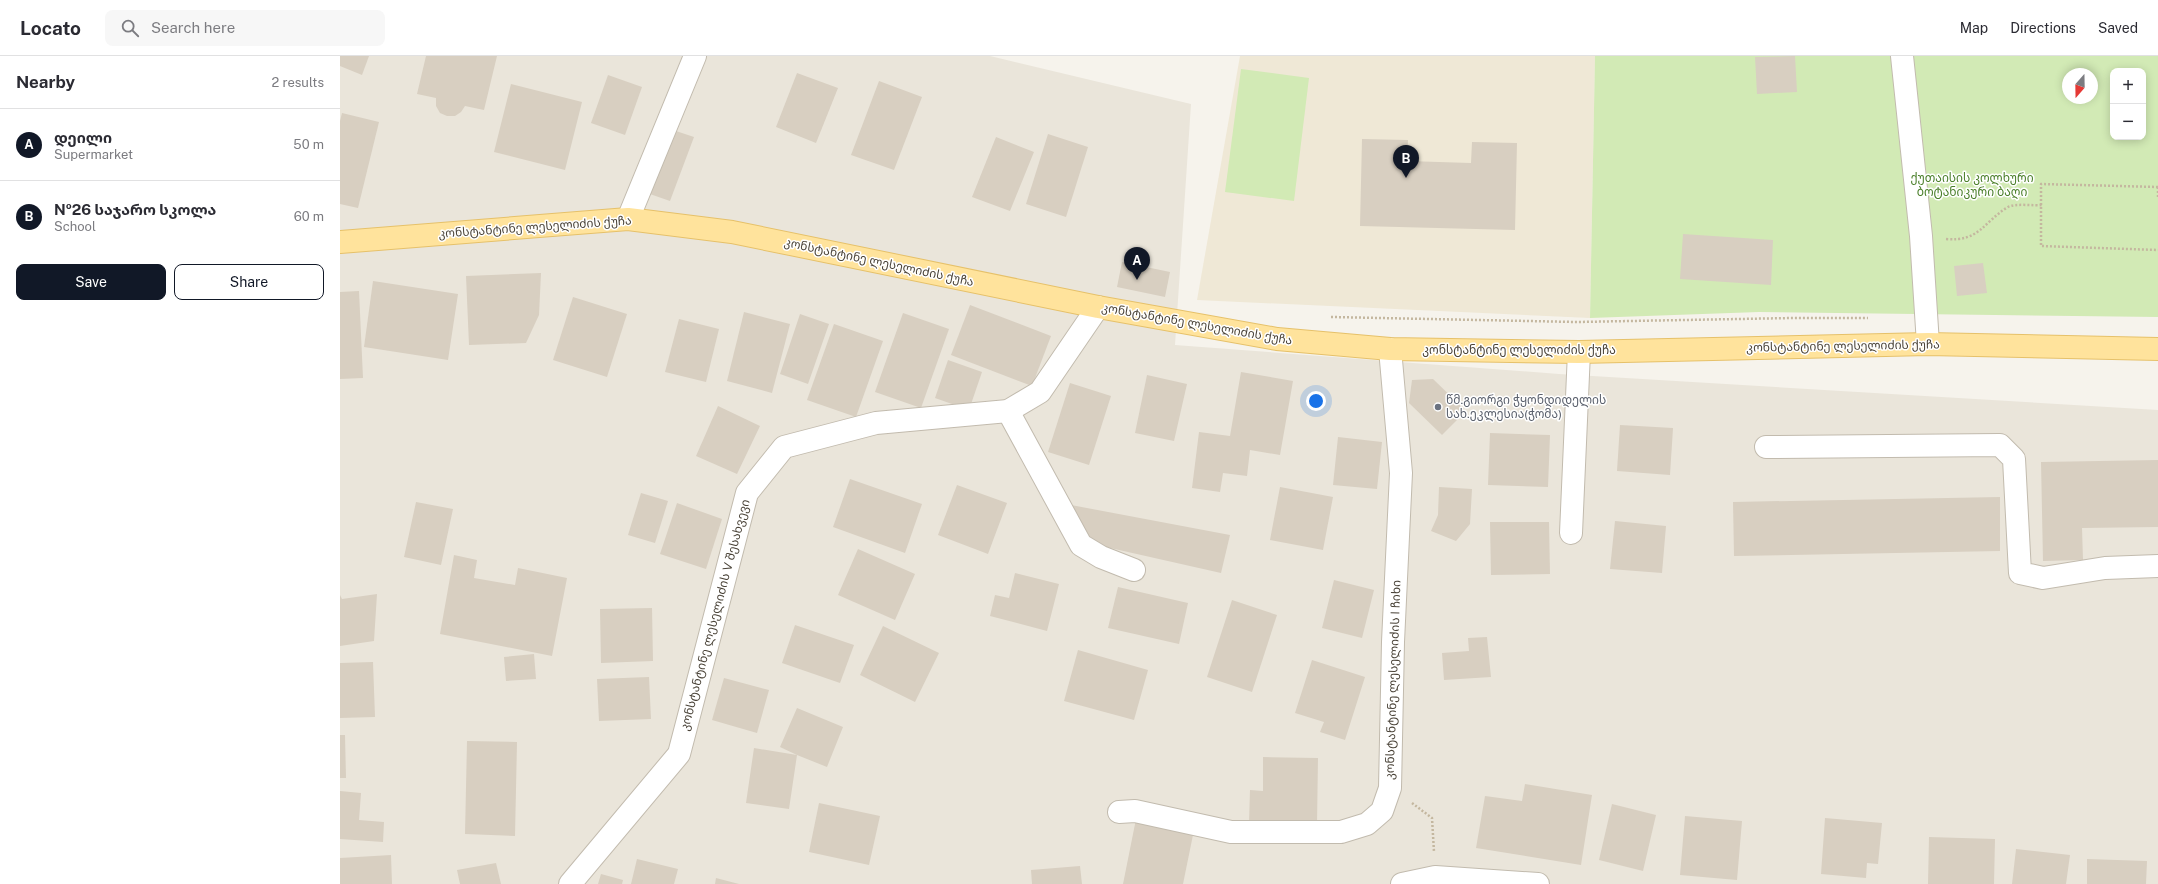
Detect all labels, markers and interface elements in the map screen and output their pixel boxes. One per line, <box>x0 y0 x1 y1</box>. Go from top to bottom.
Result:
search box <box>105 10 385 46</box>
text: Locato <box>20 17 81 39</box>
icon: search <box>119 17 141 39</box>
text: Search here <box>151 19 235 36</box>
text: Map <box>1960 20 1988 36</box>
text: Directions <box>2010 20 2076 36</box>
text: Saved <box>2098 20 2138 36</box>
north arrow <box>2062 68 2098 104</box>
map controls <box>2110 68 2146 140</box>
button: + <box>2110 68 2146 104</box>
text: Nearby <box>16 72 75 92</box>
text: 2 results <box>272 75 324 90</box>
button: − <box>2110 104 2146 140</box>
text: დეილი <box>54 129 112 146</box>
text: A <box>24 137 34 152</box>
text: 50 m <box>293 137 324 152</box>
pin: B <box>1393 145 1419 178</box>
text: Supermarket <box>54 147 133 162</box>
park label: ქუთაისის კოლხური ბოტანიკური ბაღი <box>1910 171 2034 200</box>
text: №26 საჯარო სკოლა <box>54 201 216 218</box>
text: B <box>25 209 33 224</box>
text: 60 m <box>294 209 324 224</box>
street label: კონსტანტინე ლესელიძის ქუჩა <box>438 213 632 242</box>
text: School <box>54 219 96 234</box>
street label: კონსტანტინე ლესელიძის ქუჩა <box>783 235 975 290</box>
pin: A <box>1124 247 1150 280</box>
button: Save <box>16 264 166 300</box>
button: Share <box>174 264 324 300</box>
street label: კონსტანტინე ლესელიძის ქუჩა <box>1100 300 1294 349</box>
street label: კონსტანტინე ლესელიძის ქუჩა <box>1746 337 1940 356</box>
street label: კონსტანტინე ლესელიძის ქუჩა <box>1422 343 1616 358</box>
your location <box>1306 391 1326 411</box>
place label: წმ.გიორგი ჭყონდიდელის სახ.ეკლესია(ჭომა) <box>1446 393 1606 422</box>
marker: წმ.გიორგი ჭყონდიდელის სახ.ეკლესია(ჭომა) <box>1433 402 1443 412</box>
street label: კონსტანტინე ლესელიძის V შესახვევი <box>677 498 754 733</box>
street label: კონსტანტინე ლესელიძის I ჩიხი <box>1383 580 1404 780</box>

